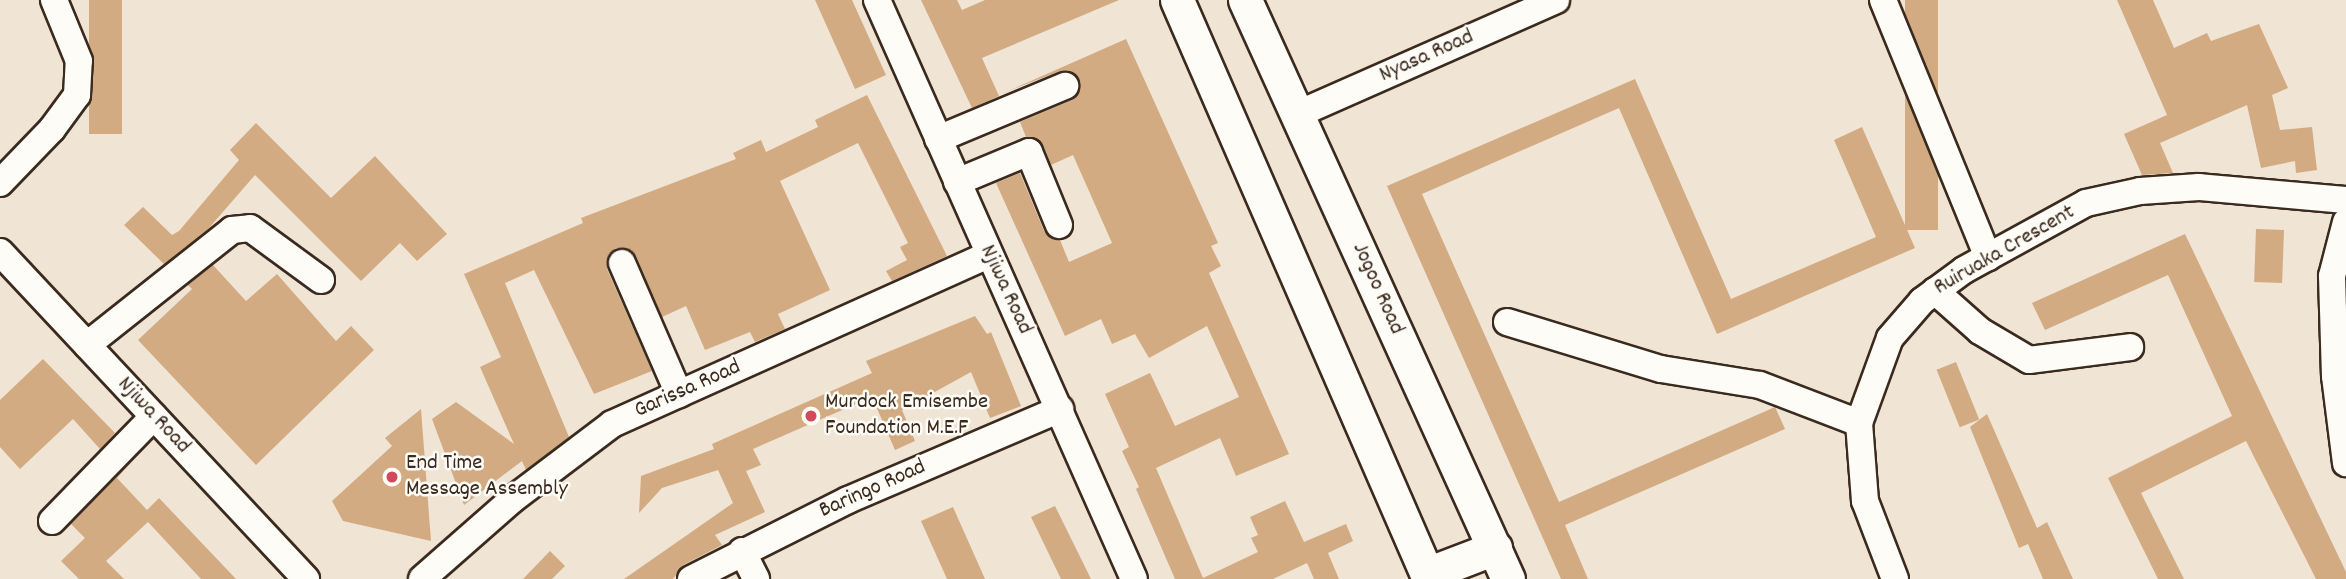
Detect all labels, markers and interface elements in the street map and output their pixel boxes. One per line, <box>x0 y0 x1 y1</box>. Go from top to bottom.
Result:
street label: Nyasa Road <box>1376 24 1478 90</box>
street label: Ruiruaka Crescent <box>1930 199 2080 303</box>
street label: Jogoo Road <box>1345 239 1409 339</box>
street label: Njiwa Road <box>972 241 1038 339</box>
street label: Garissa Road <box>631 354 745 426</box>
street label: Njiwa Road <box>110 372 196 460</box>
place label: Murdock Emisembe Foundation M.E.F <box>825 389 988 443</box>
marker: Murdock Emisembe Foundation M.E.F <box>803 408 819 424</box>
place label: End Time Message Assembly <box>406 450 568 504</box>
street label: Baringo Road <box>815 454 931 526</box>
marker: End Time Message Assembly <box>384 469 400 485</box>

